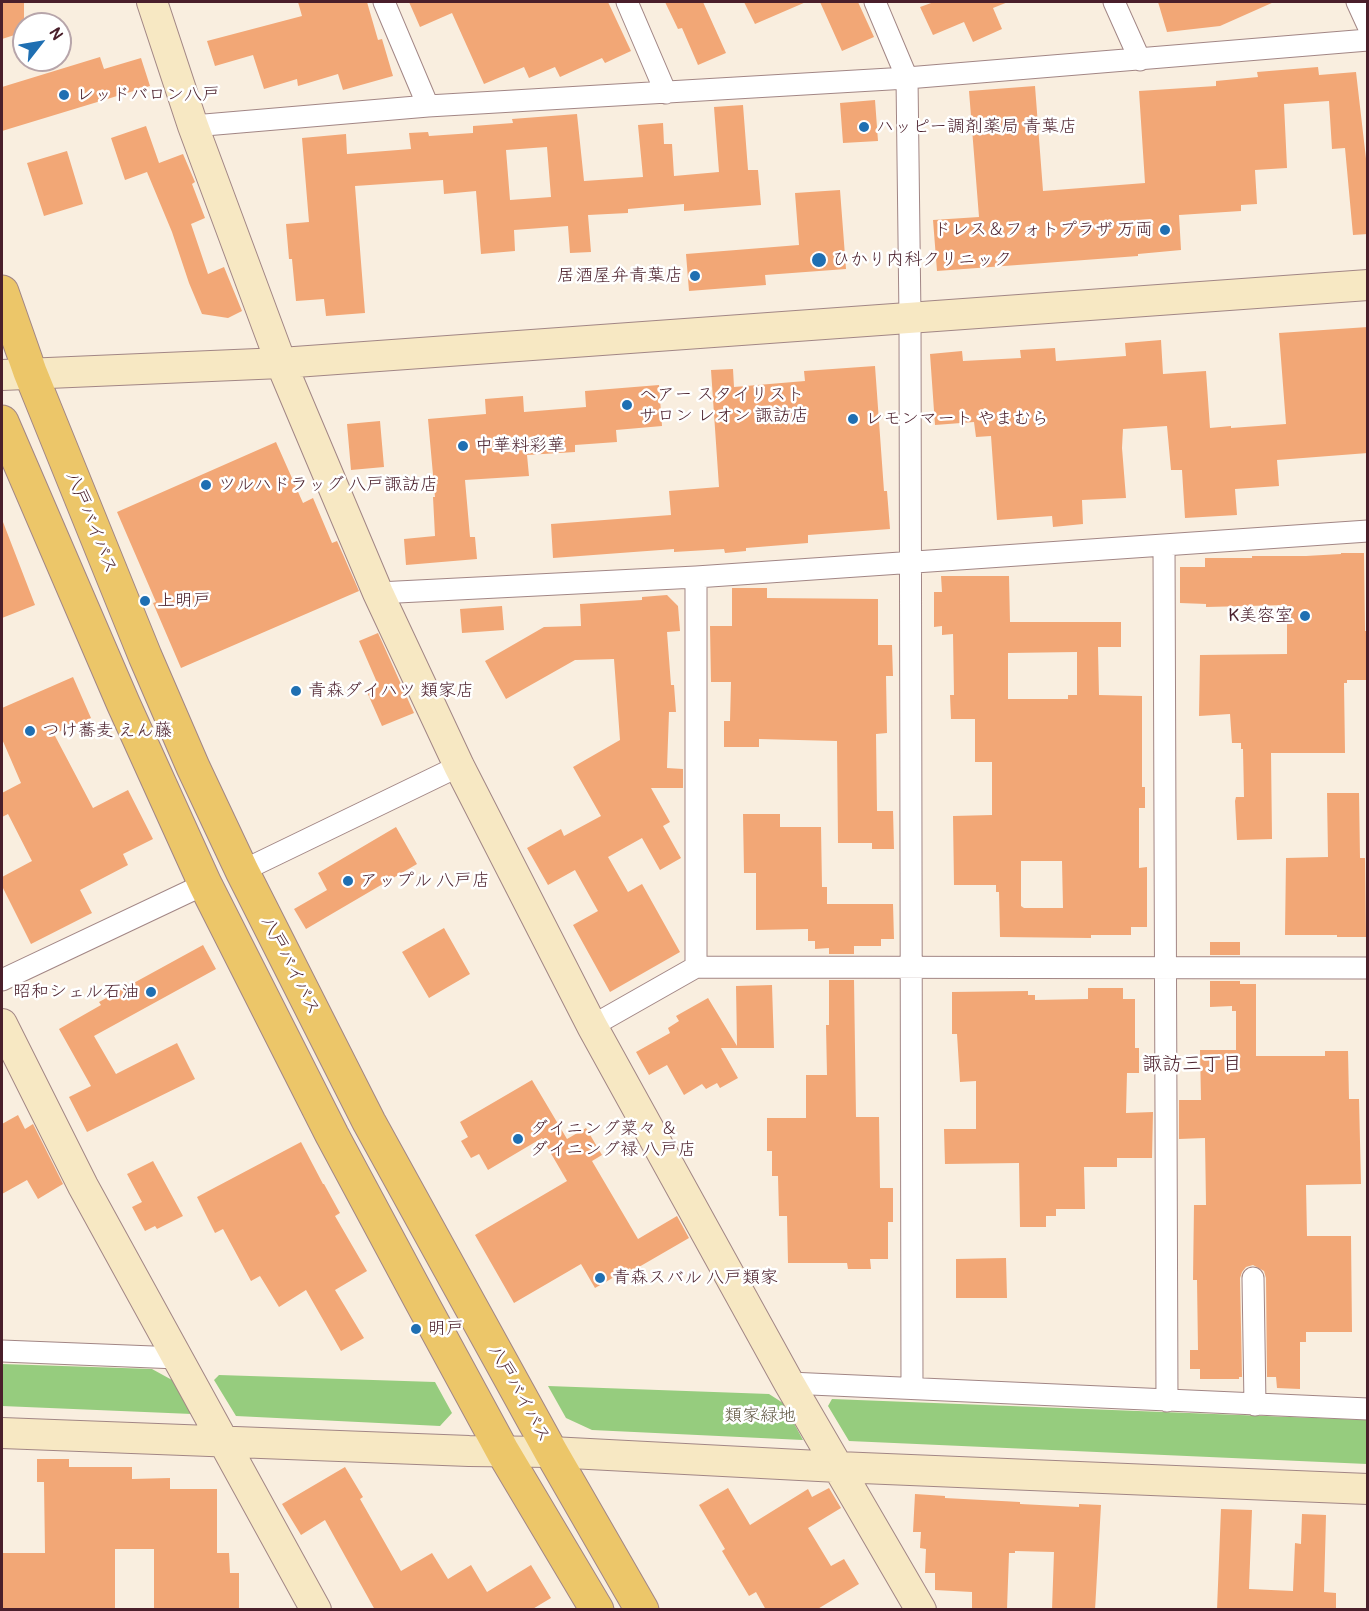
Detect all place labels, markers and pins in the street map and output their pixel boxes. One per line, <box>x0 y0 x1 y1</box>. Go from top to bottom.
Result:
place label: レッドバロン八戸 <box>76 84 220 106</box>
marker: レッドバロン八戸 <box>57 88 71 102</box>
place label: ハッピー調剤薬局 青葉店 <box>876 116 1077 138</box>
marker: ハッピー調剤薬局 青葉店 <box>857 120 871 134</box>
place label: ドレス＆フォトプラザ 万両 <box>933 219 1153 241</box>
marker: ドレス＆フォトプラザ 万両 <box>1158 223 1172 237</box>
place label: ひかり内科クリニック <box>832 249 1012 271</box>
marker: ひかり内科クリニック <box>810 251 828 269</box>
place label: 居酒屋弁青葉店 <box>557 265 683 287</box>
marker: 居酒屋弁青葉店 <box>688 269 702 283</box>
place label: ヘアー スタイリスト サロン レオン 諏訪店 <box>639 384 809 426</box>
marker: ヘアー スタイリスト サロン レオン 諏訪店 <box>620 398 634 412</box>
place label: レモンマート やまむら <box>865 408 1049 430</box>
marker: レモンマート やまむら <box>846 412 860 426</box>
place label: 中華料彩華 <box>475 435 565 457</box>
marker: 中華料彩華 <box>456 439 470 453</box>
place label: ツルハドラッグ 八戸諏訪店 <box>218 474 438 496</box>
marker: ツルハドラッグ 八戸諏訪店 <box>199 478 213 492</box>
place label: 上明戸 <box>157 590 211 612</box>
marker: 上明戸 <box>138 594 152 608</box>
place label: K美容室 <box>1228 605 1293 627</box>
marker: K美容室 <box>1298 609 1312 623</box>
place label: 青森ダイハツ 類家店 <box>308 680 474 702</box>
marker: 青森ダイハツ 類家店 <box>289 684 303 698</box>
place label: つけ蕎麦 えん藤 <box>42 720 172 742</box>
marker: つけ蕎麦 えん藤 <box>23 724 37 738</box>
place label: アップル 八戸店 <box>360 870 490 892</box>
marker: アップル 八戸店 <box>341 874 355 888</box>
place label: 昭和シェル石油 <box>13 981 139 1003</box>
marker: 昭和シェル石油 <box>144 985 158 999</box>
place label: ダイニング菜々 ＆ ダイニング禄 八戸店 <box>530 1118 696 1160</box>
marker: ダイニング菜々 ＆ ダイニング禄 八戸店 <box>511 1132 525 1146</box>
place label: 青森スバル 八戸類家 <box>612 1267 778 1289</box>
marker: 青森スバル 八戸類家 <box>593 1271 607 1285</box>
place label: 明戸 <box>428 1318 464 1340</box>
marker: 明戸 <box>409 1322 423 1336</box>

